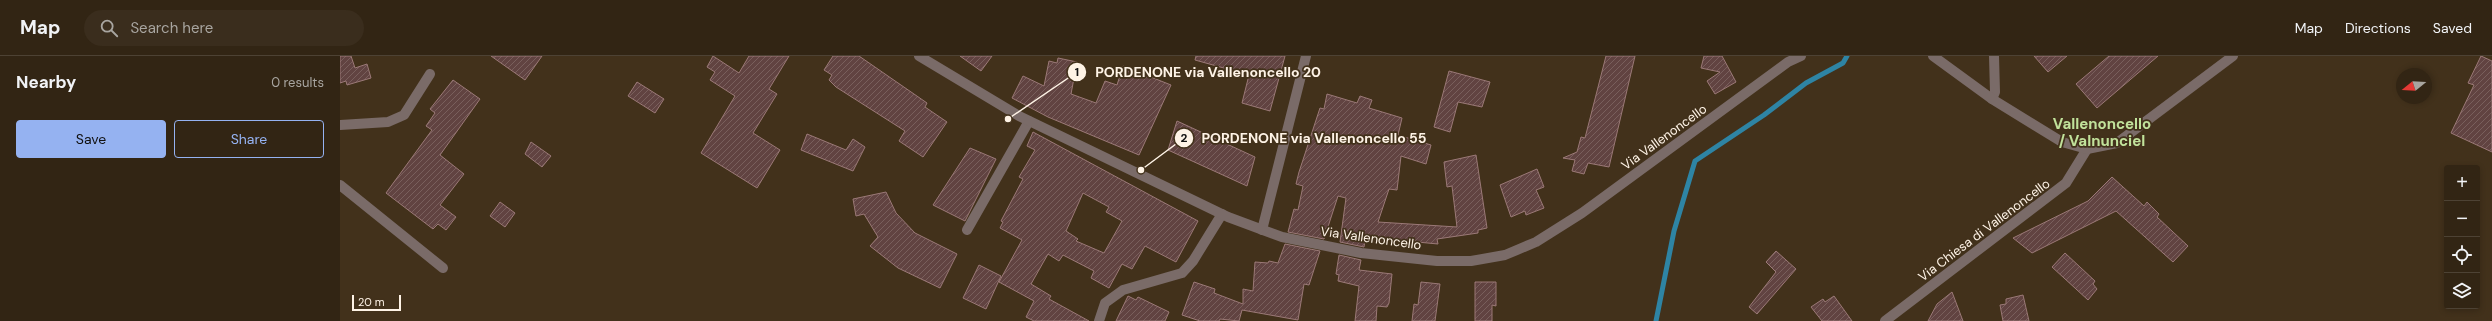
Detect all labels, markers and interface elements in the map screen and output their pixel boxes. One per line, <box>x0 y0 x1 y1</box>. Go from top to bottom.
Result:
search box <box>84 10 364 46</box>
text: Map <box>20 15 60 40</box>
icon: search <box>98 17 120 39</box>
text: Search here <box>130 18 213 38</box>
text: Map <box>2295 19 2323 37</box>
text: Directions <box>2345 19 2411 37</box>
text: Saved <box>2433 19 2472 37</box>
callout: PORDENONE via Vallenoncello 20 <box>1067 59 1329 85</box>
text: PORDENONE via Vallenoncello 20 <box>1095 63 1321 81</box>
text: 1 <box>1075 64 1079 80</box>
north arrow <box>2396 68 2432 104</box>
text: Nearby <box>16 71 76 93</box>
text: 0 results <box>271 74 324 91</box>
street label: Via Vallenoncello <box>1618 100 1710 174</box>
district label: Vallenoncello / Valnunciel <box>2053 114 2151 151</box>
button: Save <box>16 120 166 158</box>
button: Share <box>174 120 324 158</box>
callout: PORDENONE via Vallenoncello 55 <box>1174 125 1435 151</box>
text: PORDENONE via Vallenoncello 55 <box>1201 129 1427 147</box>
text: 2 <box>1181 130 1188 146</box>
map controls <box>2444 165 2480 309</box>
button: + <box>2444 165 2480 201</box>
street label: Via Chiesa di Vallenoncello <box>1915 175 2053 285</box>
button: − <box>2444 201 2480 237</box>
street label: Via Vallenoncello <box>1320 223 1423 254</box>
button: locate <box>2444 237 2480 273</box>
button: layers <box>2444 273 2480 309</box>
scale bar <box>352 293 401 312</box>
text: 20 m <box>358 295 384 309</box>

